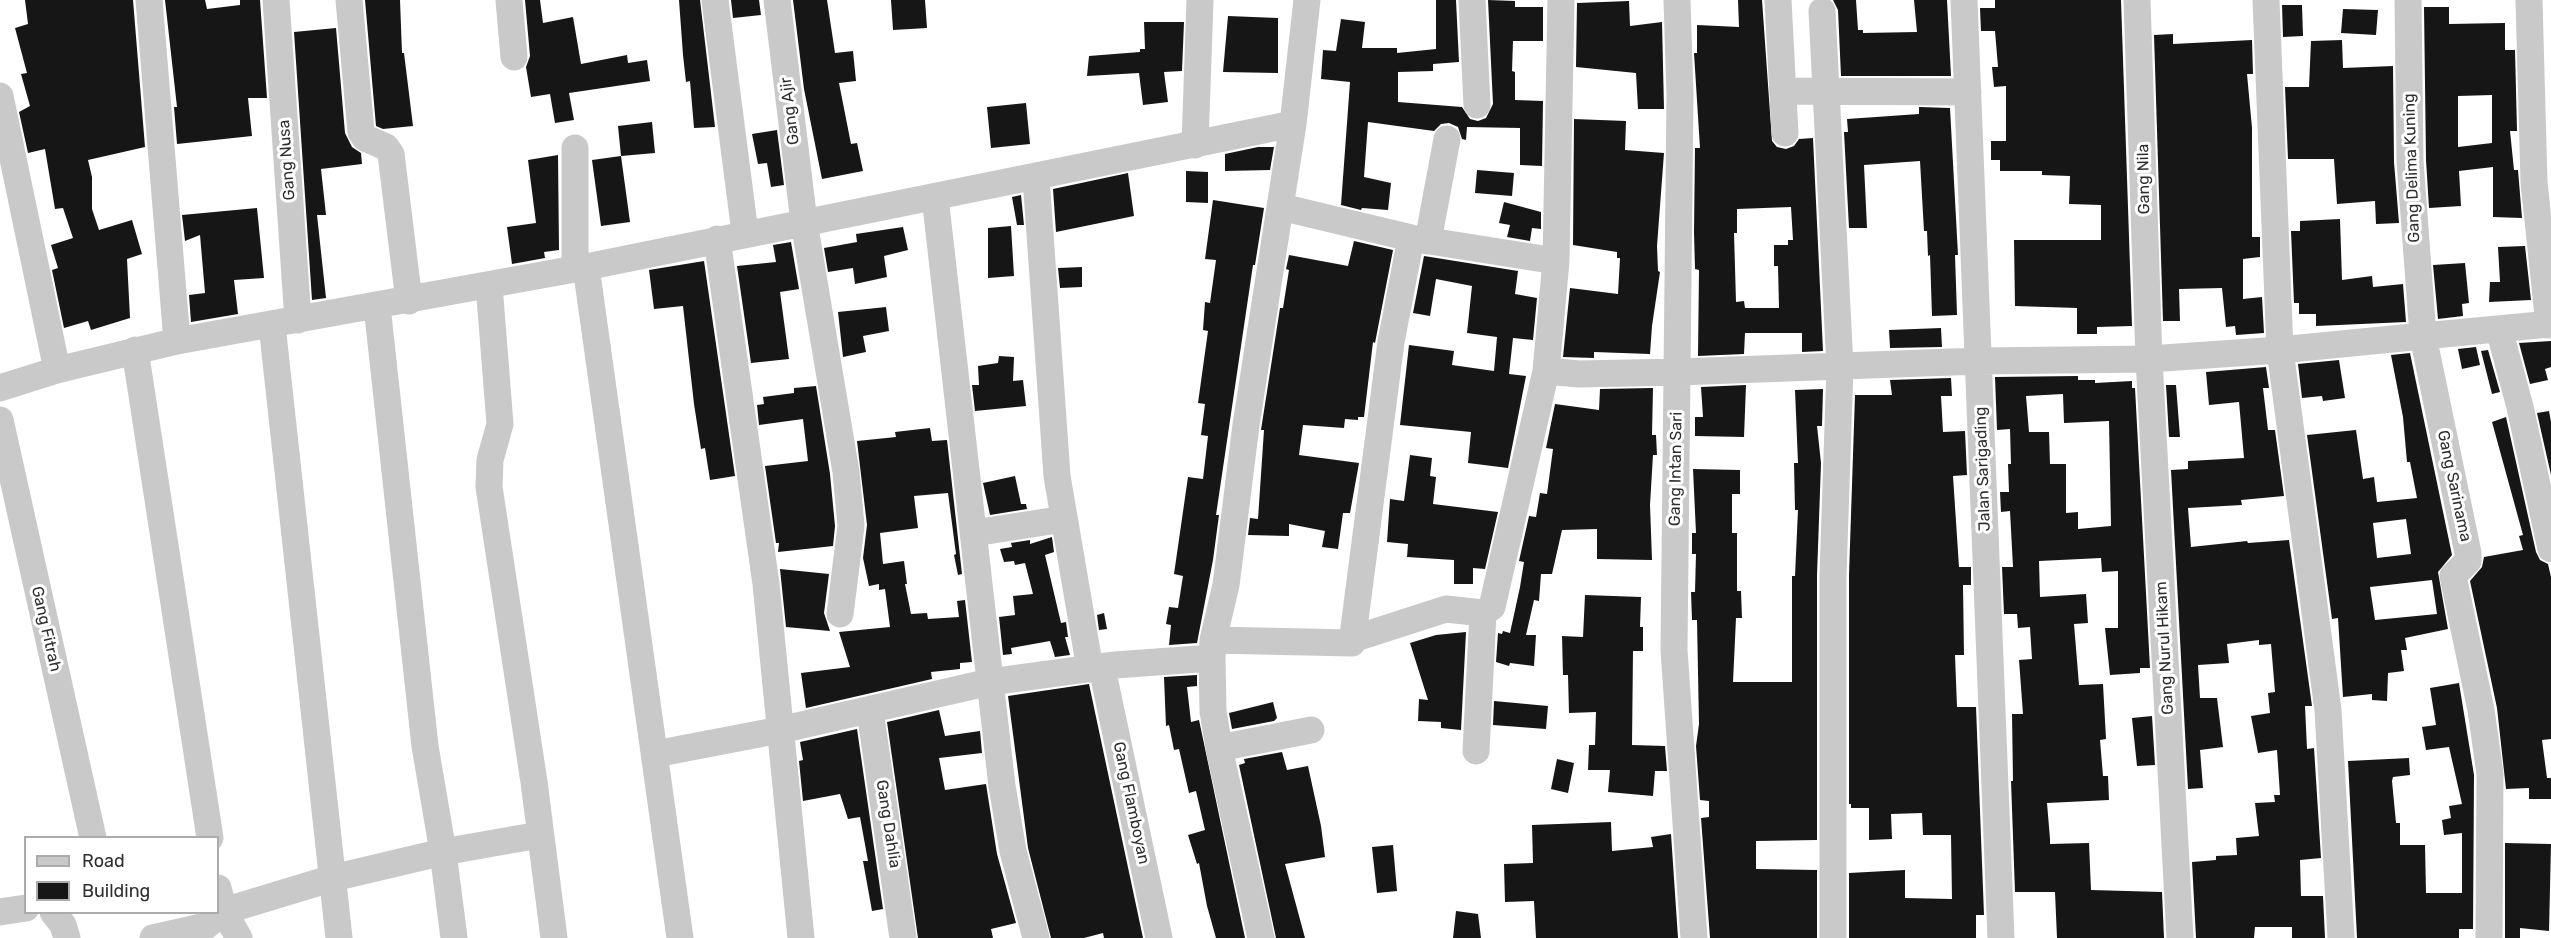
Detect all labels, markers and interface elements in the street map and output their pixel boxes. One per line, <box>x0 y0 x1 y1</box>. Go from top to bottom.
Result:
street label: Gang Ajir <box>776 76 804 146</box>
street label: Gang Delima Kuning <box>2400 93 2424 243</box>
street label: Gang Nusa <box>275 119 299 201</box>
street label: Gang Nila <box>2134 144 2154 214</box>
street label: Jalan Sarigading <box>1971 406 1995 532</box>
street label: Gang Intan Sari <box>1665 412 1687 526</box>
street label: Gang Sarinama <box>2433 429 2475 543</box>
street label: Gang Nurul Hikam <box>2152 581 2178 715</box>
street label: Gang Fitrah <box>27 585 65 673</box>
street label: Gang Flamboyan <box>1109 740 1153 866</box>
street label: Gang Dahlia <box>872 779 904 869</box>
legend <box>24 836 219 914</box>
text: Road <box>82 850 125 872</box>
text: Building <box>82 880 150 902</box>

